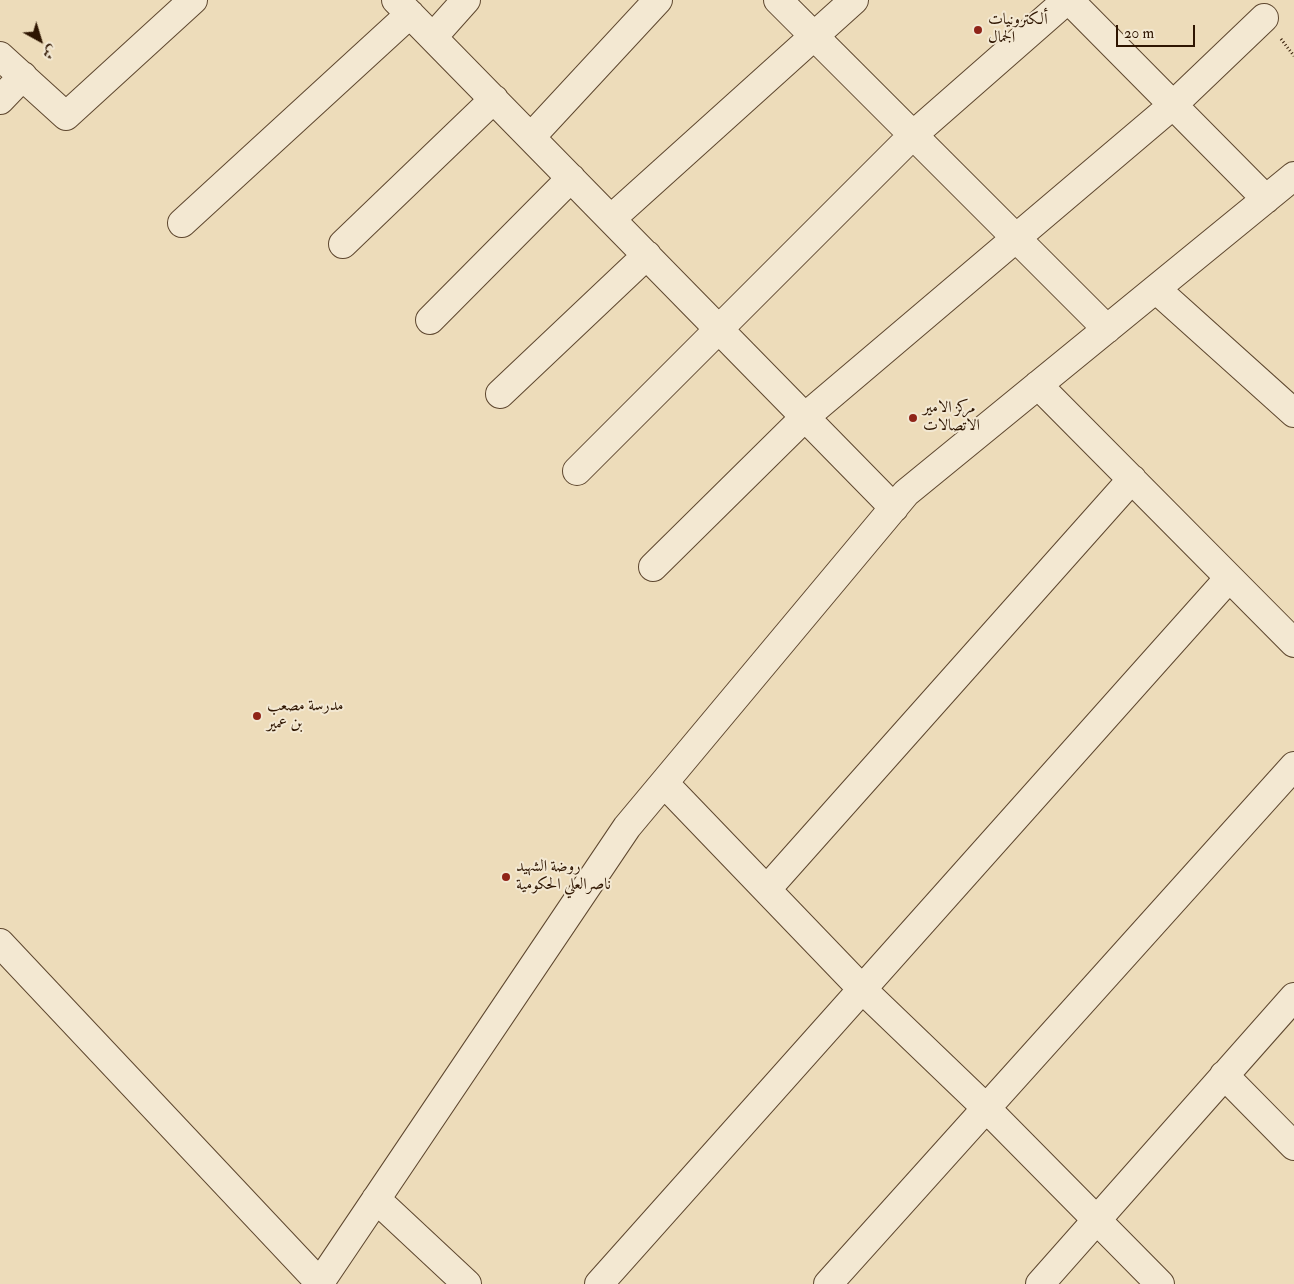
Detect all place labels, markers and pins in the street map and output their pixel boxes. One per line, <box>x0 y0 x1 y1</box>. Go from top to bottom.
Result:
place label: ألكترونيات الجمال <box>988 11 1048 49</box>
marker: ألكترونيات الجمال <box>972 24 984 36</box>
place label: مركز الامير الاتصالات <box>923 399 980 437</box>
marker: مركز الامير الاتصالات <box>907 412 919 424</box>
place label: مدرسة مصعب بن عمير <box>267 697 343 735</box>
marker: مدرسة مصعب بن عمير <box>251 710 263 722</box>
place label: روضة الشهيد ناصرالعلي الحكومية <box>516 858 611 896</box>
marker: روضة الشهيد ناصرالعلي الحكومية <box>500 871 512 883</box>

